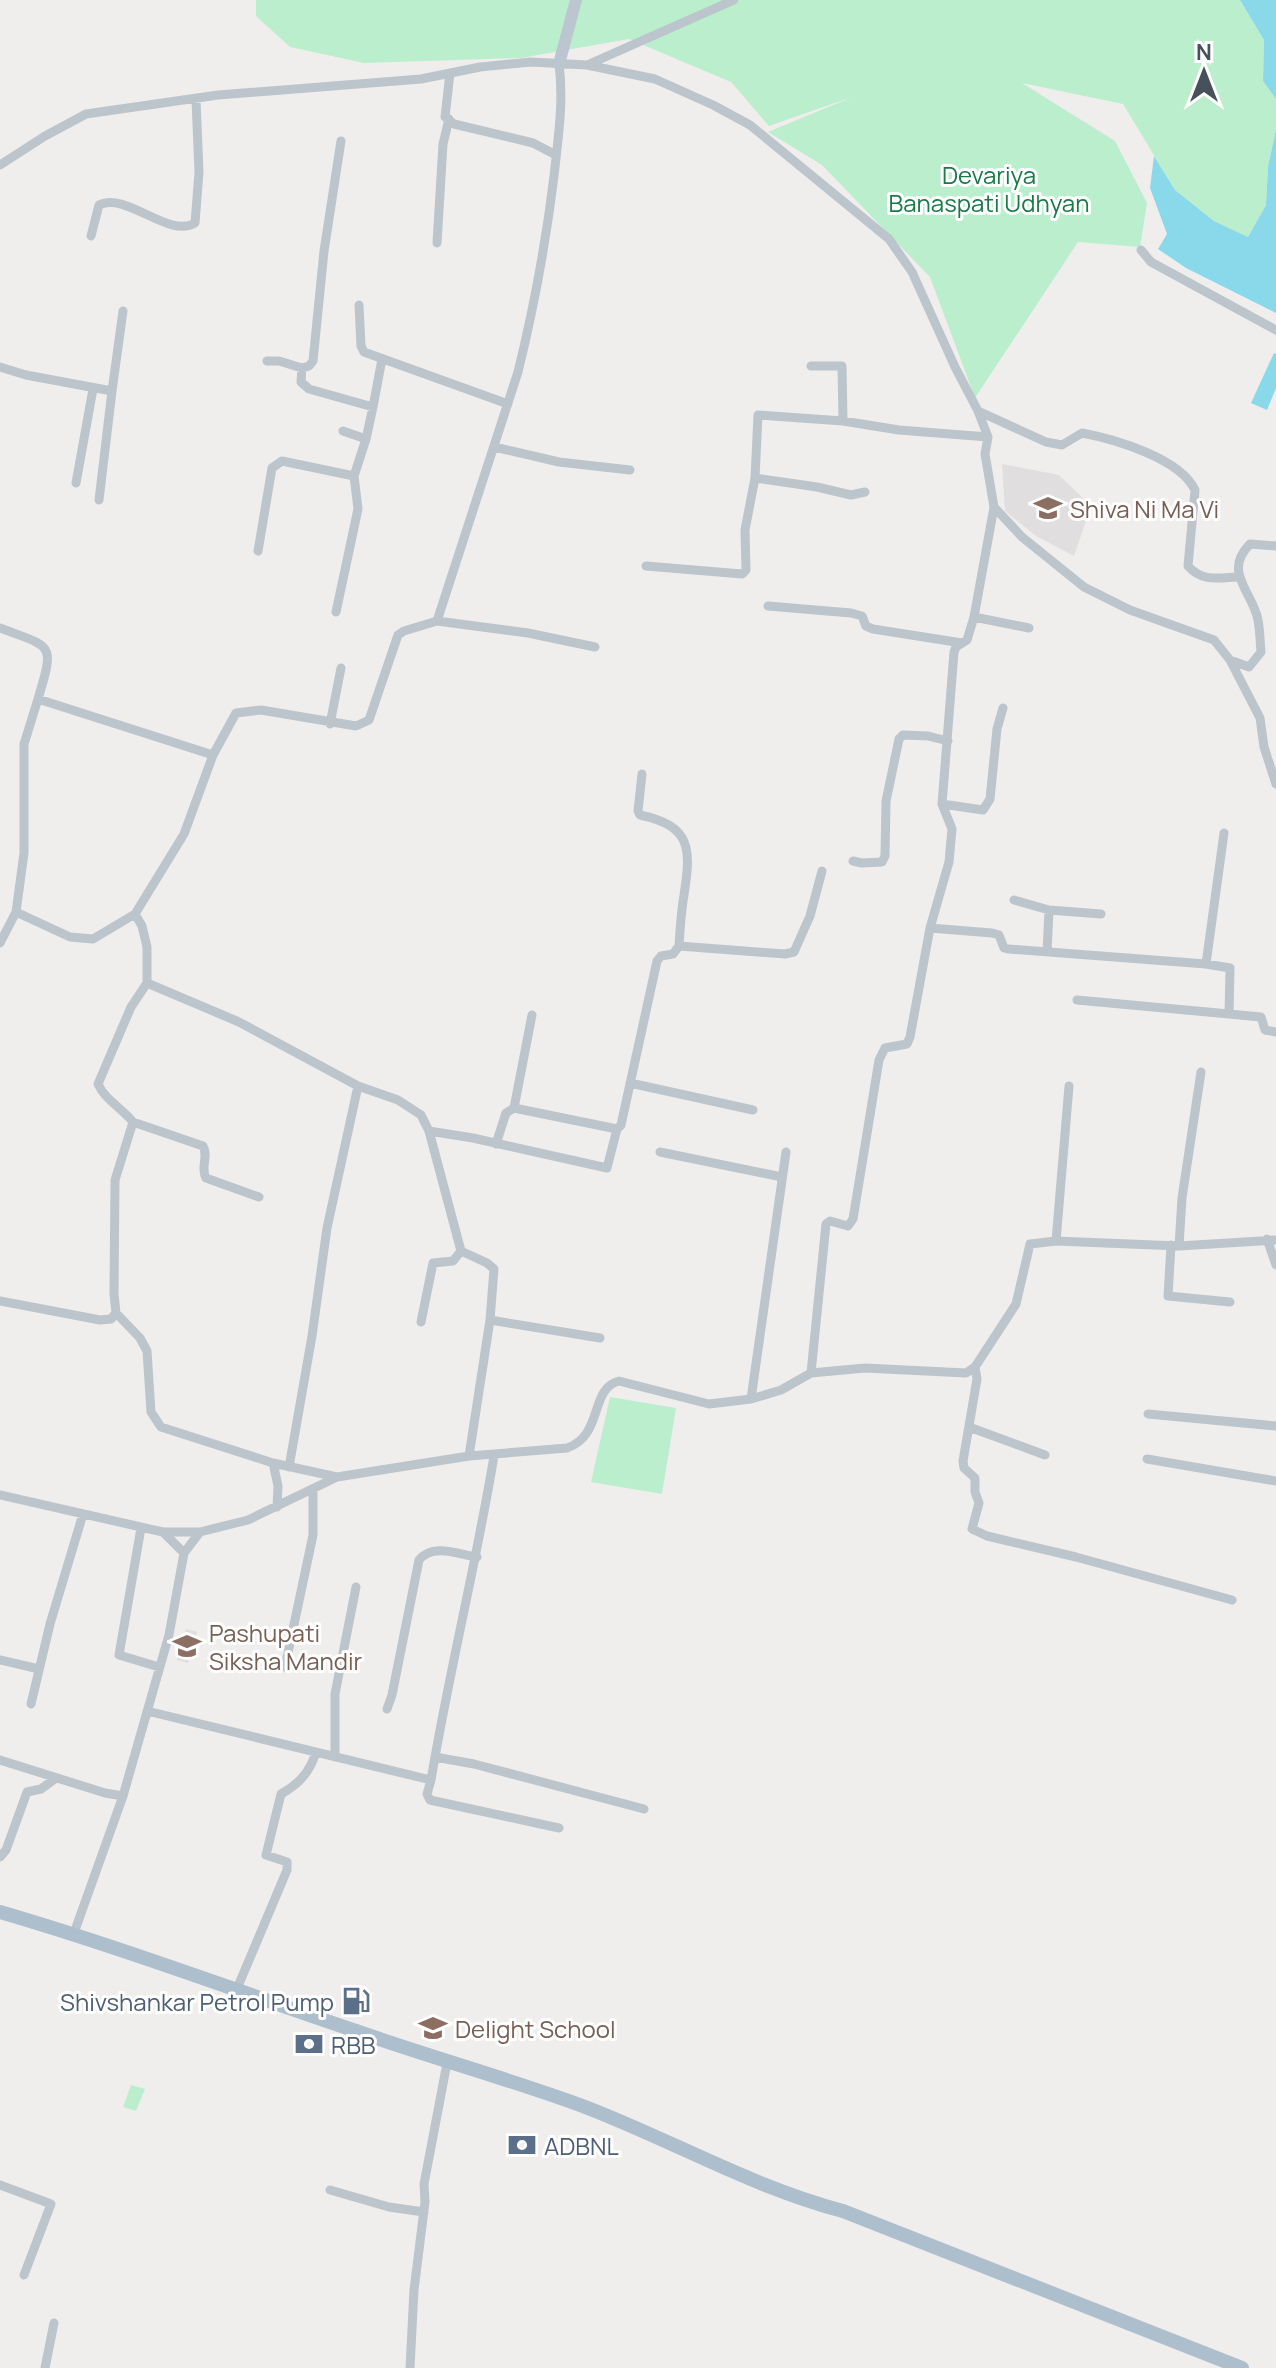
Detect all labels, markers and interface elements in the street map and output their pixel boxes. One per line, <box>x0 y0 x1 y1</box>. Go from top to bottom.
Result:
north arrow <box>1164 32 1244 112</box>
text: N <box>1196 37 1212 67</box>
park label: Devariya Banaspati Udhyan <box>889 158 1089 219</box>
place label: Shiva Ni Ma Vi <box>1070 492 1219 525</box>
school or university icon: Shiva Ni Ma Vi <box>1033 493 1063 523</box>
place label: Pashupati Siksha Mandir <box>209 1616 363 1677</box>
school or university icon: Pashupati Siksha Mandir <box>172 1631 202 1661</box>
place label: Shivshankar Petrol Pump <box>60 1985 334 2018</box>
fuel station icon: Shivshankar Petrol Pump <box>341 1986 371 2016</box>
place label: Delight School <box>455 2012 616 2045</box>
school or university icon: Delight School <box>418 2013 448 2043</box>
place label: RBB <box>331 2028 376 2061</box>
bank icon: RBB <box>294 2029 324 2059</box>
place label: ADBNL <box>544 2129 619 2162</box>
bank icon: ADBNL <box>507 2130 537 2160</box>

